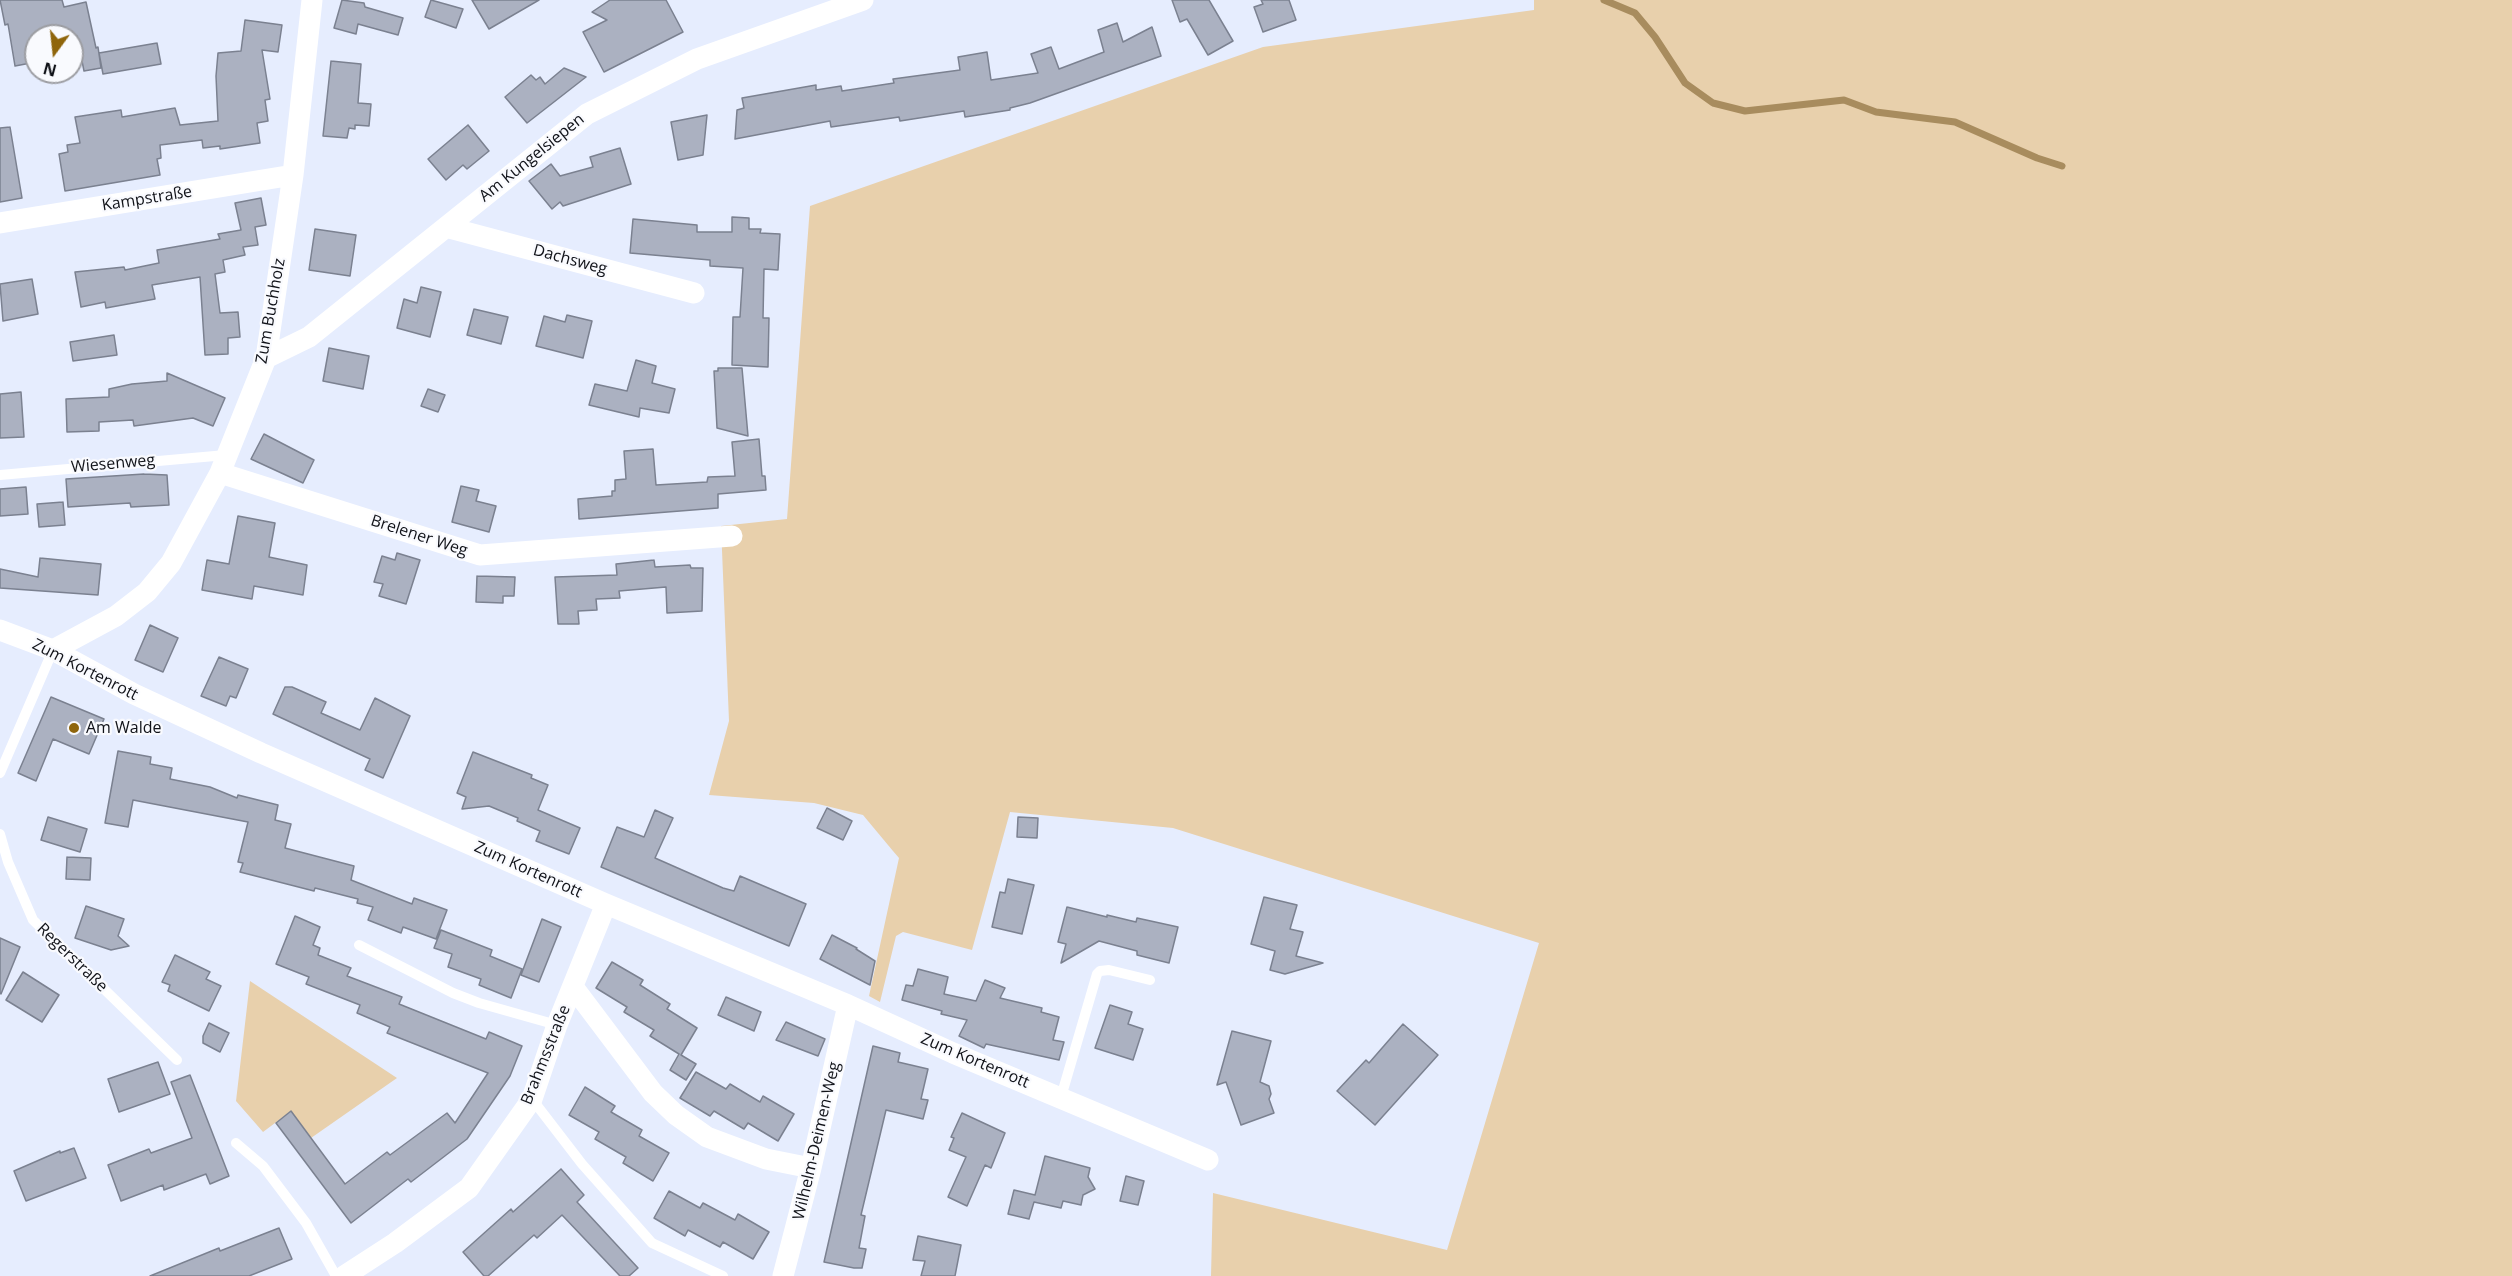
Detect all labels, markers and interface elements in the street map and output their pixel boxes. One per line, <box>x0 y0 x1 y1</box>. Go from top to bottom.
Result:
north arrow <box>24 24 84 84</box>
text: N <box>41 57 59 82</box>
street label: Am Kungelsiepen <box>476 110 588 206</box>
street label: Kampstraße <box>101 182 193 216</box>
street label: Dachsweg <box>531 241 609 279</box>
street label: Zum Buchholz <box>252 257 290 365</box>
street label: Wiesenweg <box>70 451 156 477</box>
street label: Brelener Weg <box>368 511 470 561</box>
street label: Zum Kortenrott <box>29 635 141 705</box>
place label: Am Walde <box>86 718 162 738</box>
marker: Am Walde <box>67 721 81 735</box>
street label: Zum Kortenrott <box>471 838 585 902</box>
street label: Regerstraße <box>33 920 111 996</box>
street label: Brahmsstraße <box>517 1002 575 1108</box>
street label: Zum Kortenrott <box>918 1030 1032 1092</box>
street label: Wilhelm-Deimen-Weg <box>789 1060 845 1222</box>

